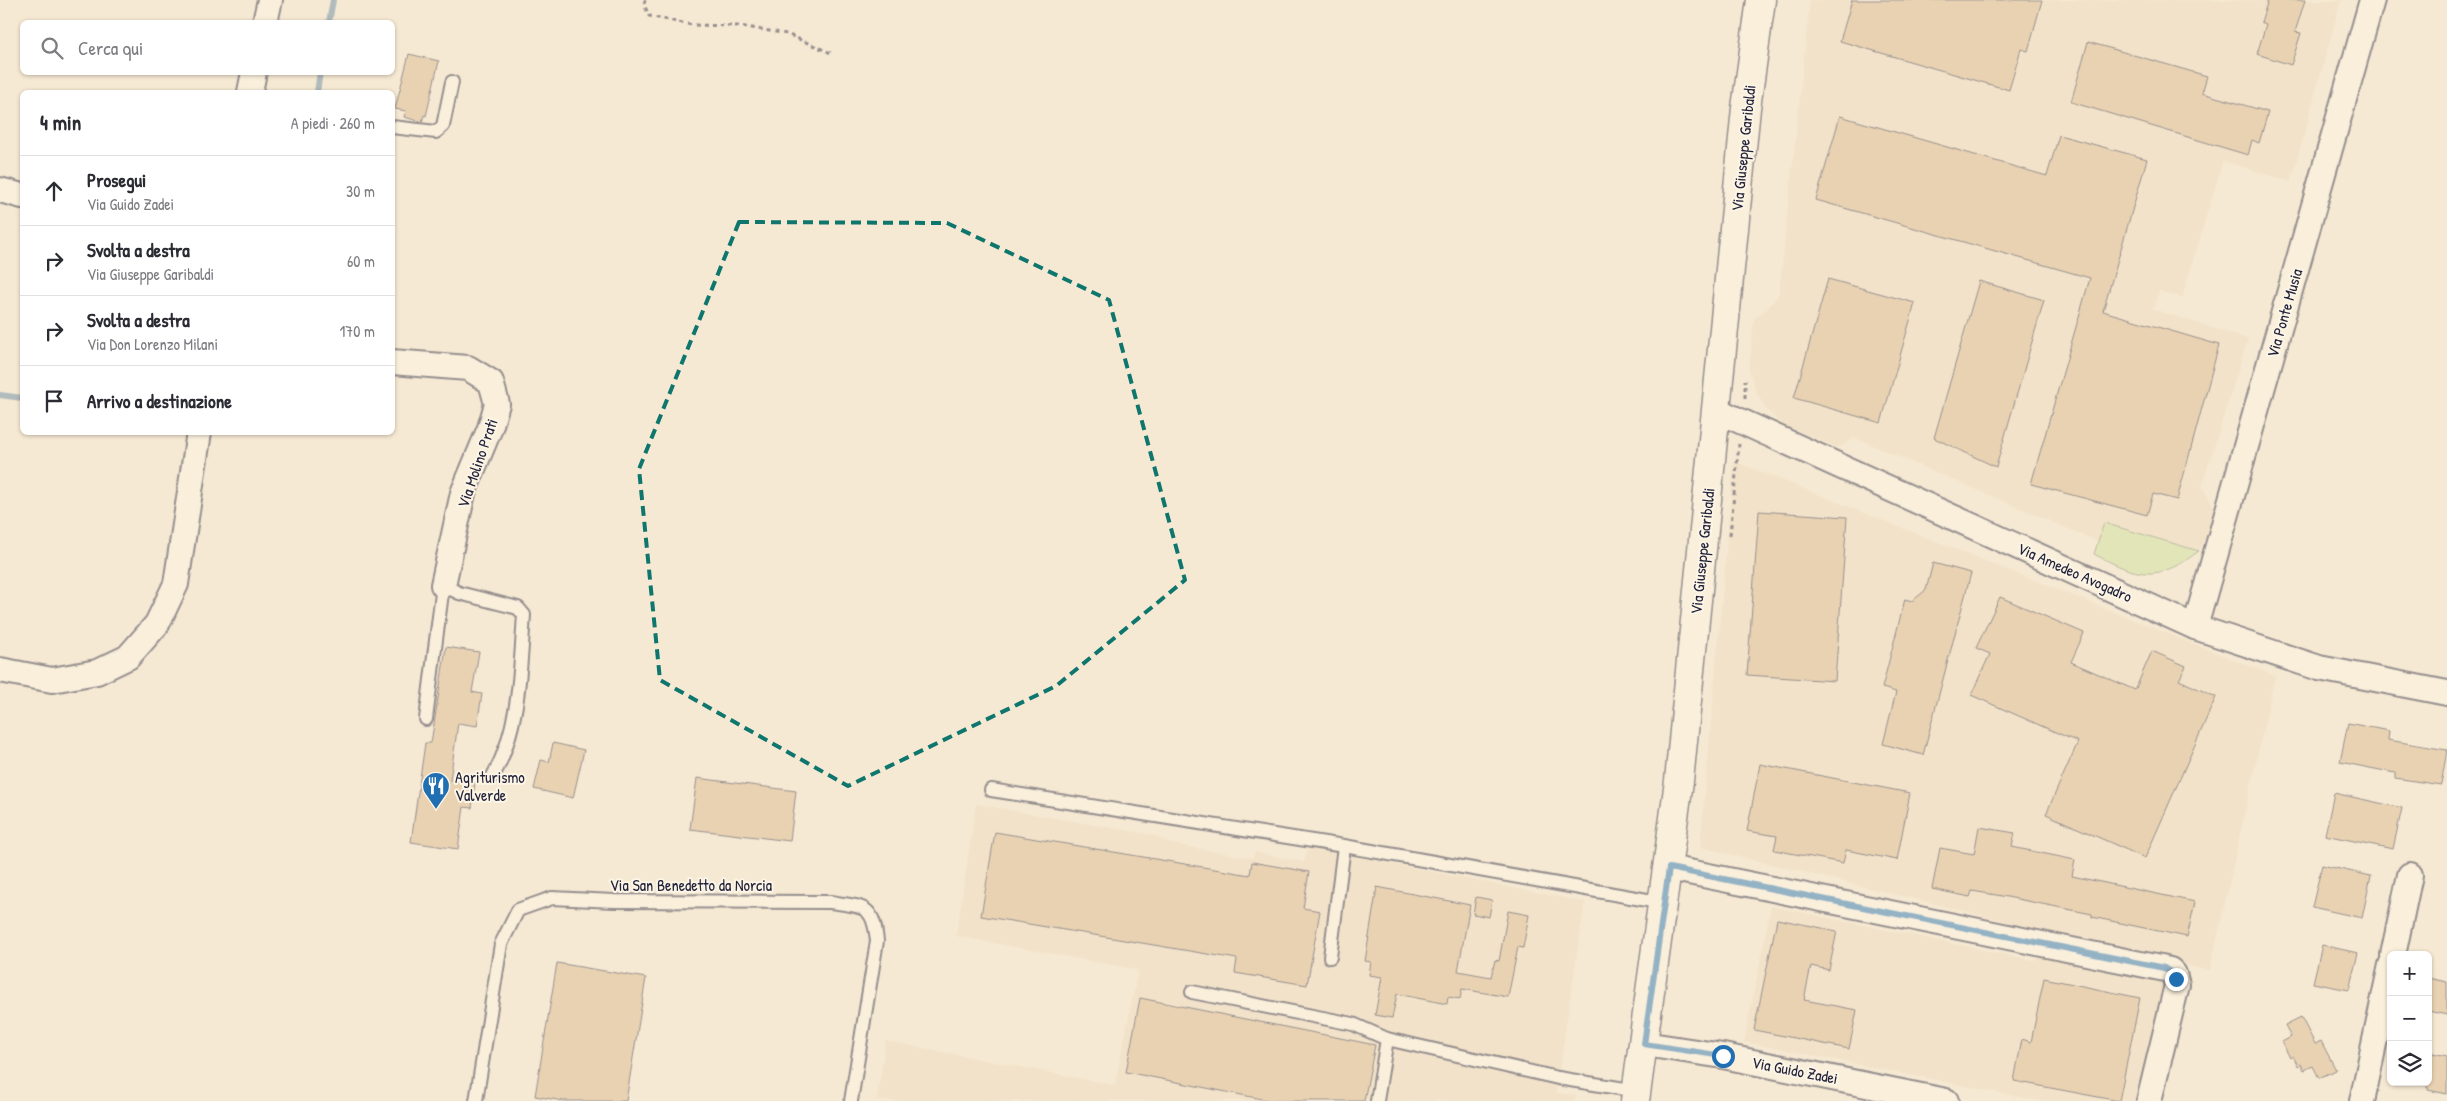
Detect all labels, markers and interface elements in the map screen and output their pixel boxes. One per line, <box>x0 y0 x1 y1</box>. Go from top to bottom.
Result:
search box <box>20 20 395 75</box>
icon: search <box>38 34 66 62</box>
text: Cerca qui <box>78 35 143 61</box>
street label: Via Giuseppe Garibaldi <box>1725 84 1761 212</box>
text: 4 min <box>40 108 81 137</box>
text: A piedi · 260 m <box>291 112 375 134</box>
text: Prosegui <box>87 167 146 193</box>
icon: ahead <box>40 177 68 205</box>
text: 30 m <box>346 180 375 202</box>
text: Via Guido Zadei <box>87 193 174 215</box>
text: Svolta a destra <box>87 237 190 263</box>
icon: right <box>40 247 68 275</box>
text: 60 m <box>347 250 375 272</box>
text: Via Giuseppe Garibaldi <box>87 263 214 285</box>
street label: Via Ponte Musia <box>2261 266 2307 360</box>
text: Svolta a destra <box>87 307 190 333</box>
icon: right <box>40 317 68 345</box>
text: 170 m <box>340 320 375 342</box>
text: Via Don Lorenzo Milani <box>87 333 218 355</box>
icon: arrive <box>40 387 68 415</box>
text: Arrivo a destinazione <box>87 388 232 414</box>
street label: Via Molino Prati <box>451 415 503 511</box>
street label: Via Giuseppe Garibaldi <box>1684 487 1720 615</box>
street label: Via Amedeo Avogadro <box>2014 537 2136 607</box>
place label: Agriturismo Valverde <box>455 766 525 806</box>
restaurant icon: Agriturismo Valverde <box>421 771 451 810</box>
street label: Via San Benedetto da Norcia <box>610 874 772 896</box>
map controls <box>2387 951 2432 1086</box>
button: + <box>2387 951 2432 996</box>
route end <box>2165 968 2188 991</box>
button: − <box>2387 996 2432 1041</box>
button: layers <box>2387 1041 2432 1086</box>
route start <box>1712 1045 1735 1068</box>
street label: Via Guido Zadei <box>1750 1051 1840 1089</box>

